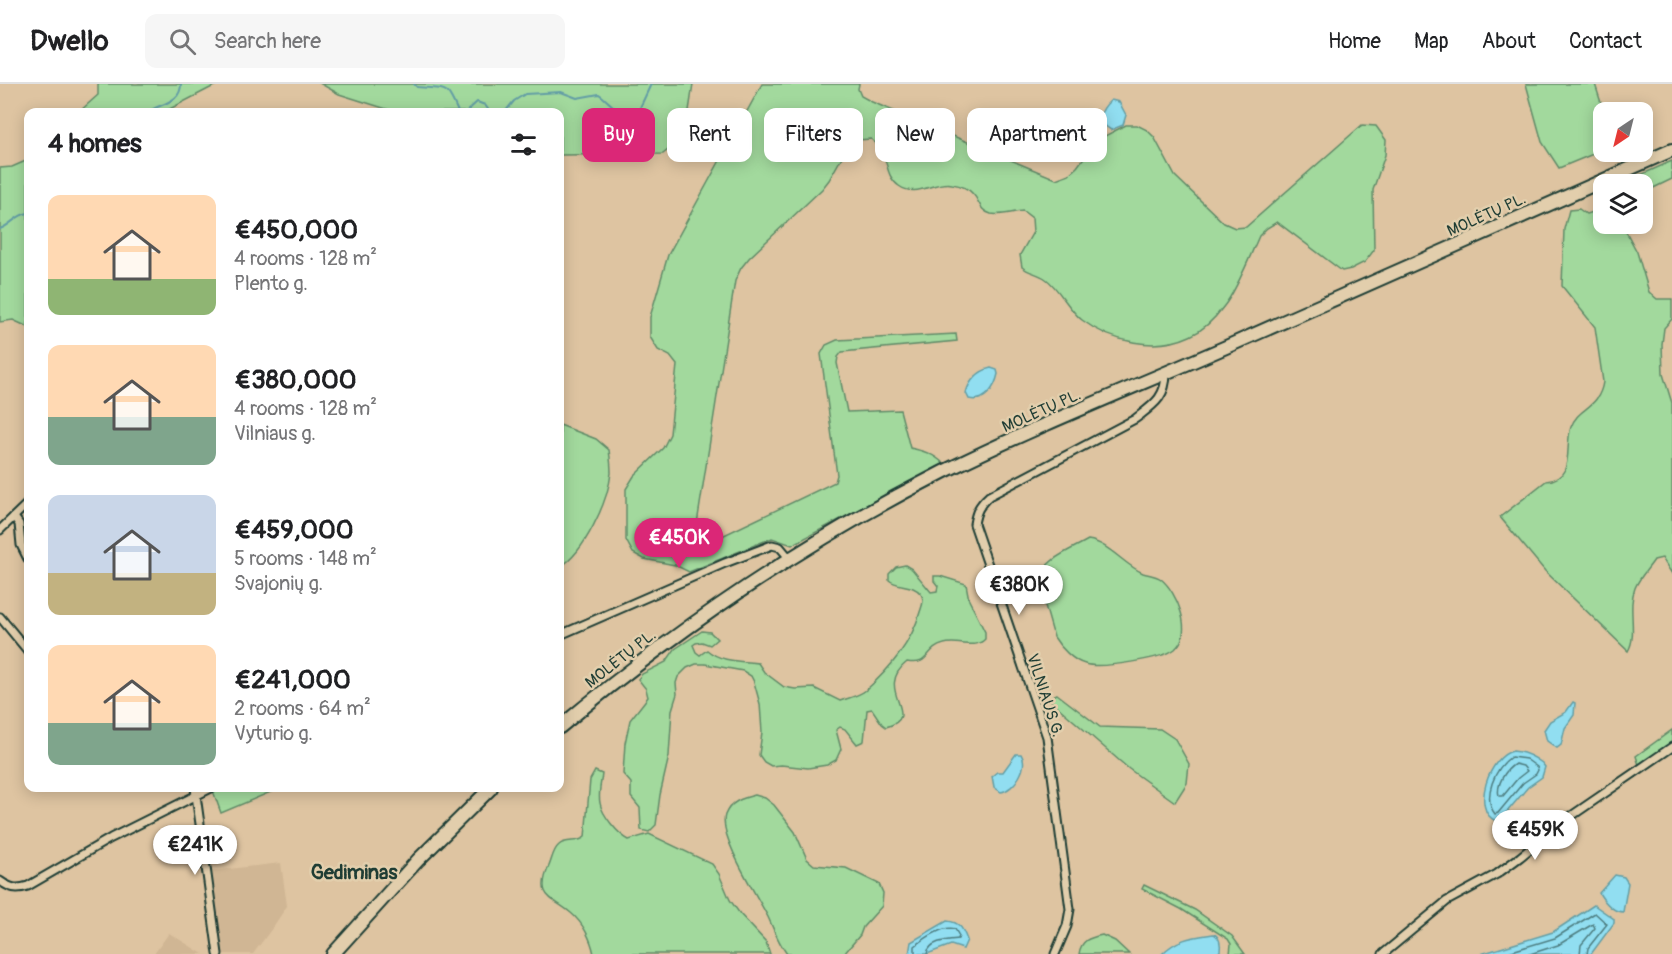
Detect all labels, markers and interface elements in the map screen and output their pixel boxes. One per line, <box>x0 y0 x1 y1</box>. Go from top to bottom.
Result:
search box <box>145 14 565 68</box>
text: Dwello <box>30 24 109 59</box>
icon: search <box>166 25 199 58</box>
text: Search here <box>214 27 321 55</box>
text: Home <box>1328 28 1381 55</box>
text: Map <box>1414 28 1449 55</box>
text: About <box>1482 28 1536 55</box>
text: Contact <box>1569 28 1642 55</box>
north arrow <box>1593 102 1653 162</box>
map controls <box>1593 102 1653 234</box>
chip: Buy <box>582 108 655 162</box>
chip: Rent <box>667 108 752 162</box>
chip: Filters <box>764 108 863 162</box>
chip: New <box>875 108 955 162</box>
chip: Apartment <box>967 108 1107 162</box>
text: 4 homes <box>48 128 142 160</box>
icon: filters <box>507 128 540 161</box>
button: layers <box>1593 174 1653 234</box>
street label: MOLĖTŲ PL. <box>1444 189 1529 241</box>
text: €450,000 <box>234 214 358 246</box>
icon: home <box>96 219 168 291</box>
text: 4 rooms · 128 m² <box>234 246 377 271</box>
text: Plento g. <box>234 271 308 296</box>
text: €380,000 <box>234 364 356 396</box>
icon: home <box>96 369 168 441</box>
street label: MOLĖTŲ PL. <box>999 385 1084 437</box>
text: 4 rooms · 128 m² <box>234 396 377 421</box>
text: Vilniaus g. <box>234 421 316 446</box>
text: €459,000 <box>234 514 354 546</box>
pin: €450K <box>637 518 721 569</box>
icon: home <box>96 519 168 591</box>
text: €450K <box>648 525 710 550</box>
text: 5 rooms · 148 m² <box>234 546 377 571</box>
pin: €380K <box>977 565 1061 616</box>
text: Svajonių g. <box>234 571 323 596</box>
text: €380K <box>989 572 1049 597</box>
street label: MOLĖTŲ PL. <box>581 625 660 693</box>
street label: VILNIAUS G. <box>1022 651 1068 739</box>
text: €241,000 <box>234 664 351 696</box>
icon: home <box>96 669 168 741</box>
text: 2 rooms · 64 m² <box>234 696 371 721</box>
text: Vyturio g. <box>234 721 313 746</box>
pin: €459K <box>1493 810 1577 861</box>
text: €459K <box>1506 817 1564 842</box>
pin: €241K <box>153 825 237 876</box>
text: €241K <box>167 832 223 857</box>
district label: Gediminas <box>311 860 397 885</box>

